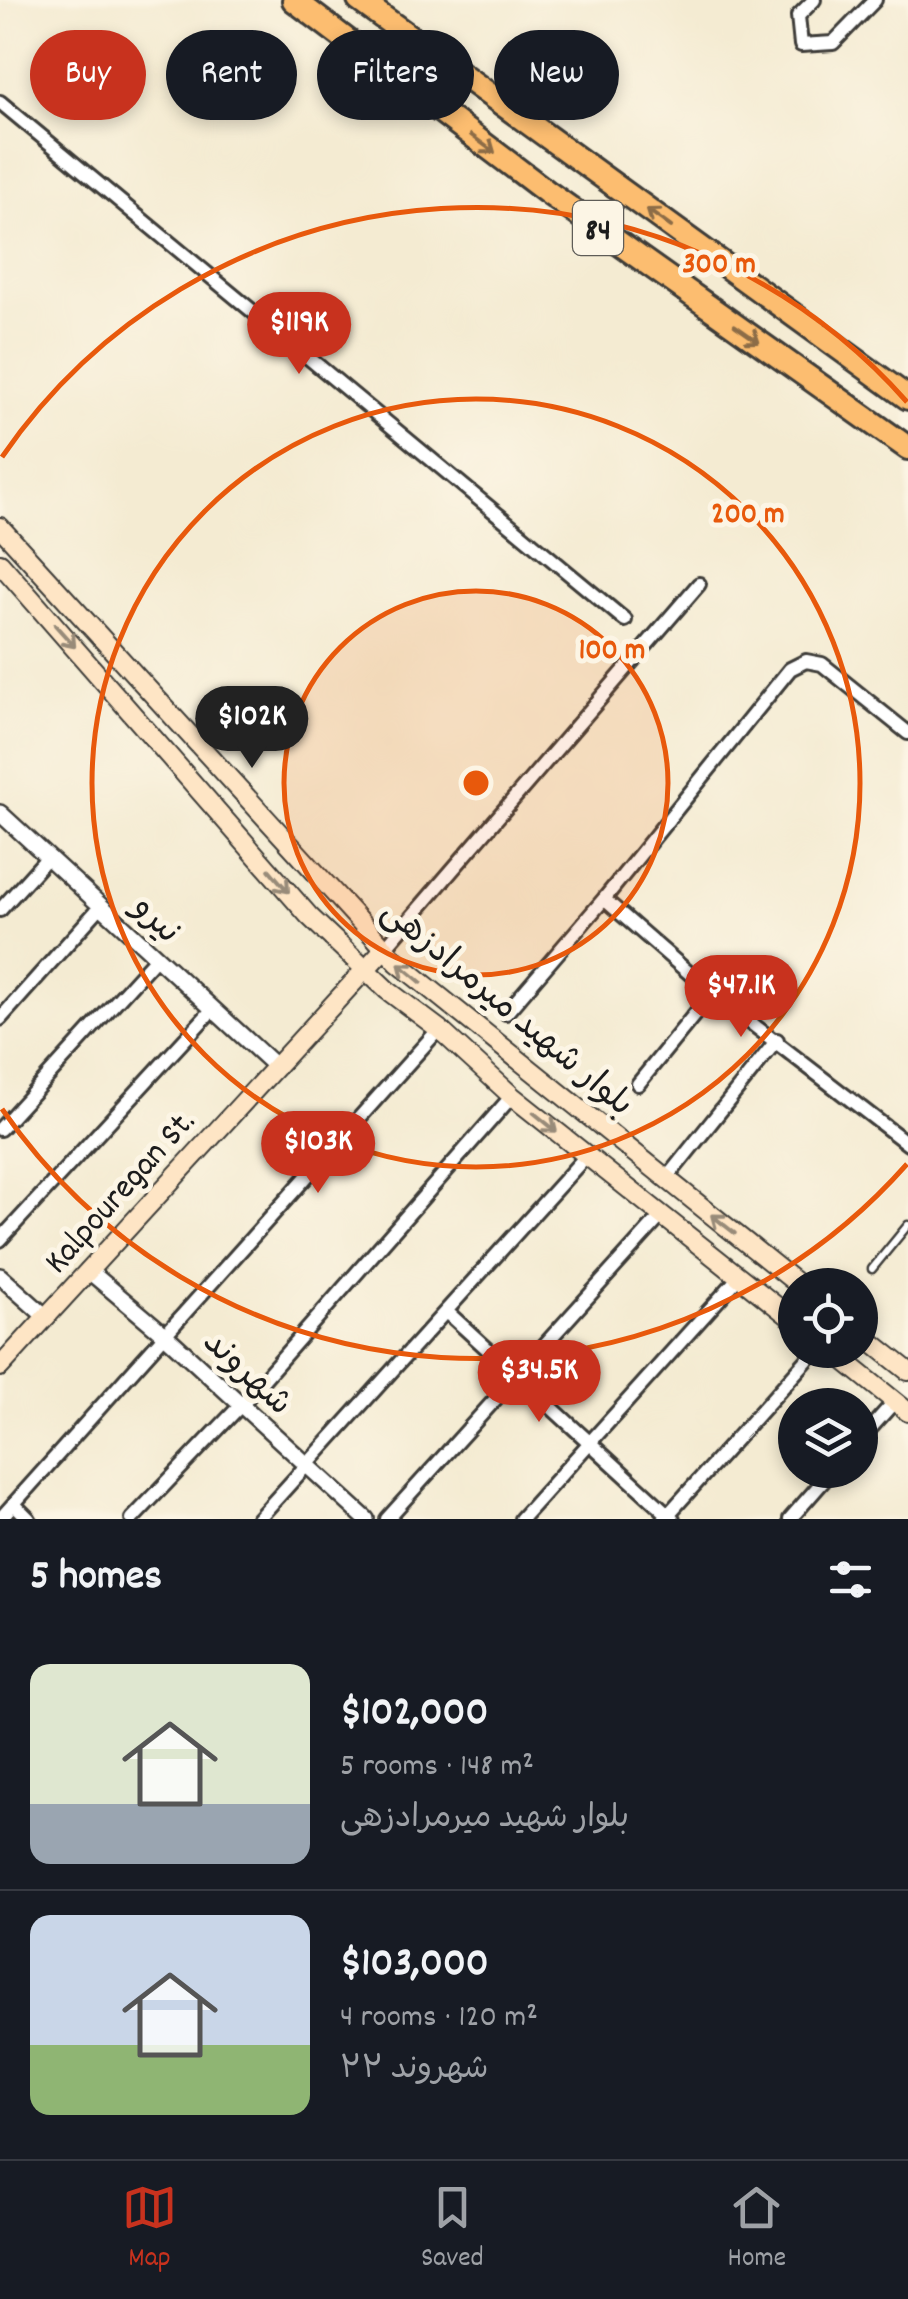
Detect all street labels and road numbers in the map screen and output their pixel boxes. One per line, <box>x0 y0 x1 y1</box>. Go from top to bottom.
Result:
road number: 84 <box>573 201 623 255</box>
street label: نیرو <box>117 884 190 957</box>
street label: بلوار شهید میرمرادزهی <box>369 889 643 1131</box>
street label: Kalpouregan St. <box>34 1100 209 1287</box>
street label: شهروند <box>189 1320 302 1429</box>

